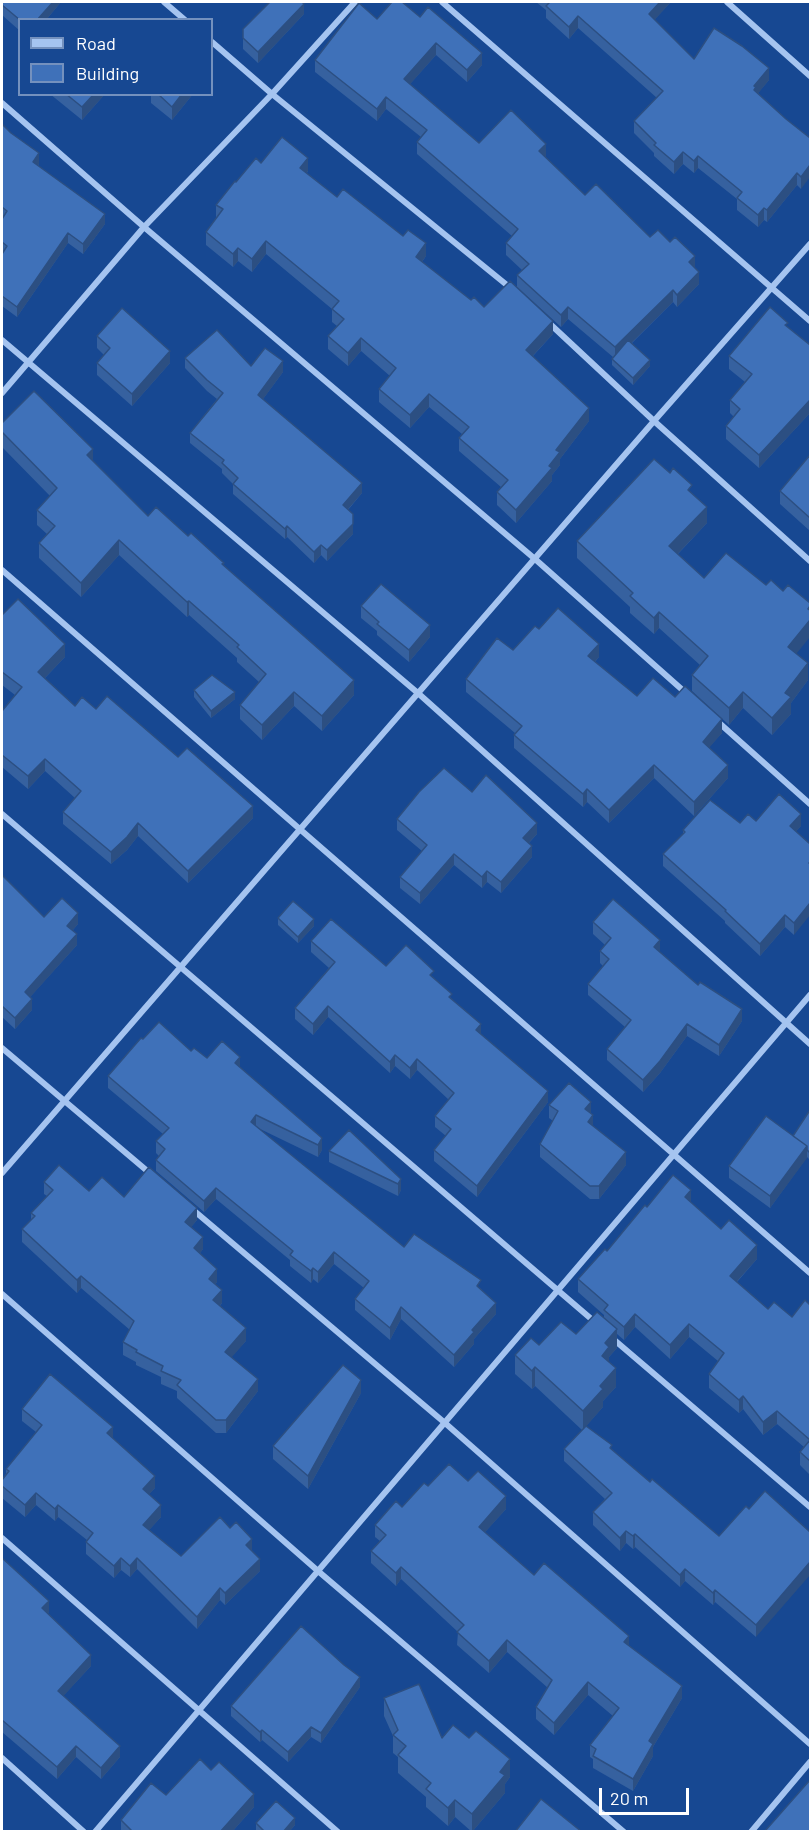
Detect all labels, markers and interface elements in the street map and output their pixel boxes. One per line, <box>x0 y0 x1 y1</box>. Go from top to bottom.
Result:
legend <box>18 18 213 96</box>
text: Road <box>76 32 116 54</box>
text: Building <box>76 62 139 84</box>
scale bar <box>602 1776 692 1814</box>
text: 20 m <box>610 1787 648 1809</box>

